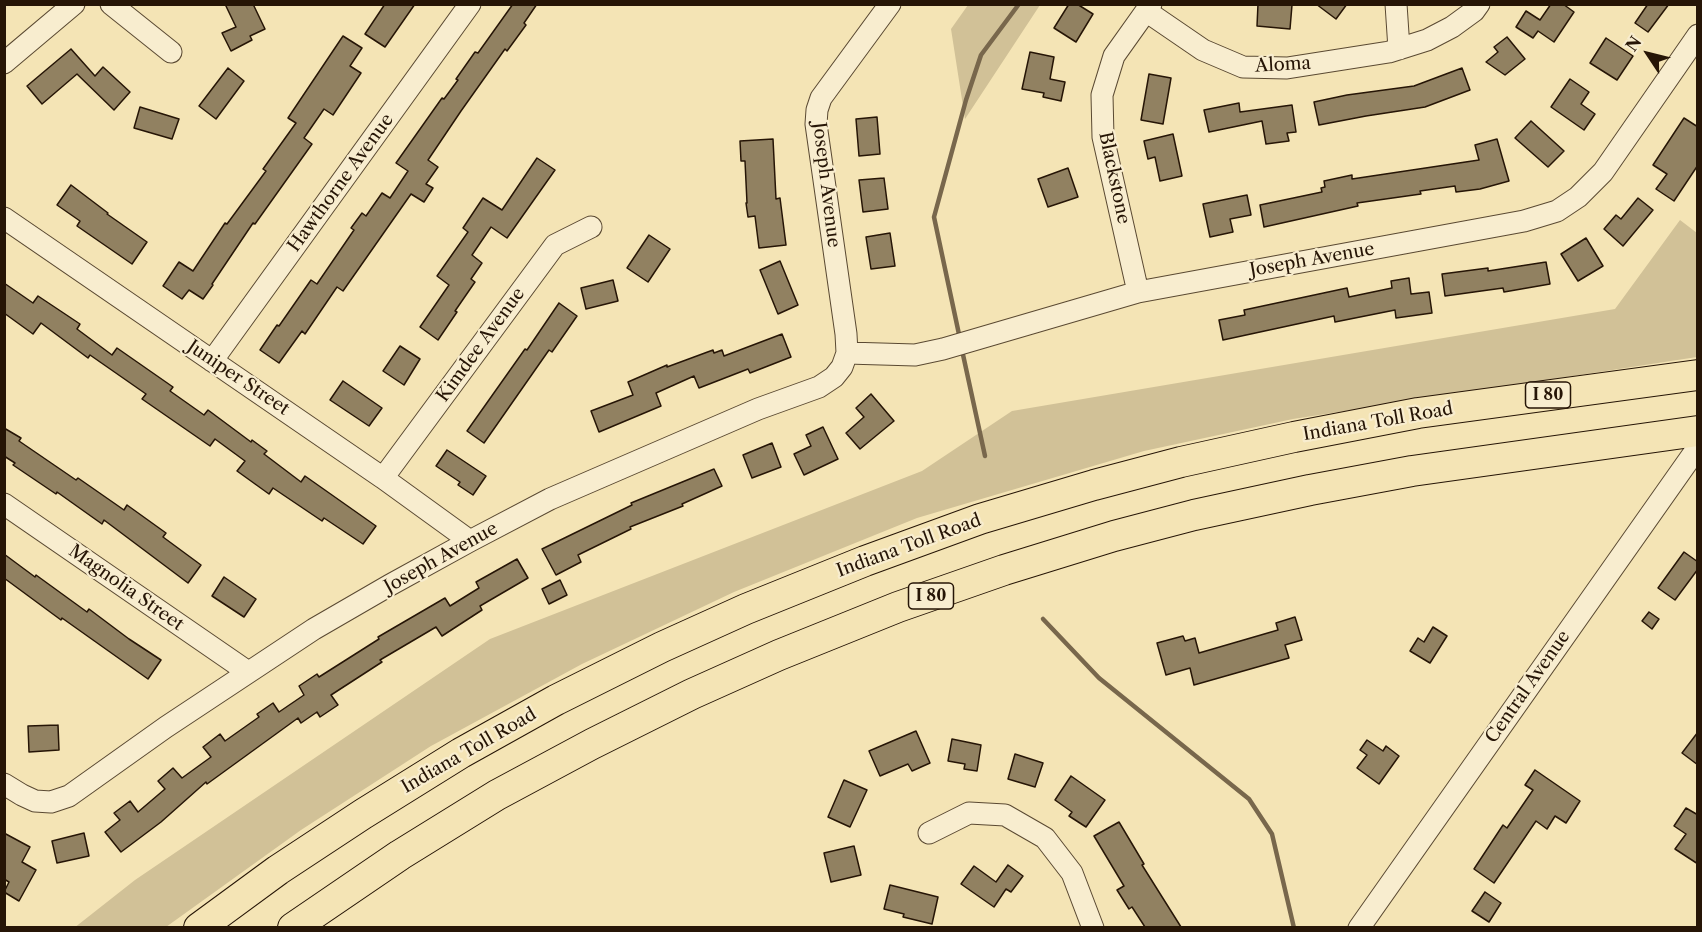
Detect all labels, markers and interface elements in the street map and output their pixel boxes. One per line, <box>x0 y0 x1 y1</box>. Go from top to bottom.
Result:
north arrow <box>1618 24 1678 84</box>
text: N <box>1621 32 1645 55</box>
street label: Aloma <box>1254 53 1312 77</box>
street label: Hawthorne Avenue <box>284 110 398 256</box>
street label: Joseph Avenue <box>808 121 844 249</box>
street label: Blackstone <box>1094 130 1134 226</box>
street label: Joseph Avenue <box>1248 238 1376 282</box>
street label: Kimdee Avenue <box>432 284 530 406</box>
street label: Juniper Street <box>183 336 293 420</box>
road number: I 80 <box>1526 382 1570 408</box>
street label: Indiana Toll Road <box>1301 398 1455 446</box>
street label: Indiana Toll Road <box>834 510 984 582</box>
street label: Joseph Avenue <box>381 518 501 598</box>
street label: Magnolia Street <box>64 540 188 636</box>
road number: I 80 <box>908 583 954 609</box>
street label: Central Avenue <box>1481 626 1575 748</box>
street label: Indiana Toll Road <box>398 704 540 798</box>

